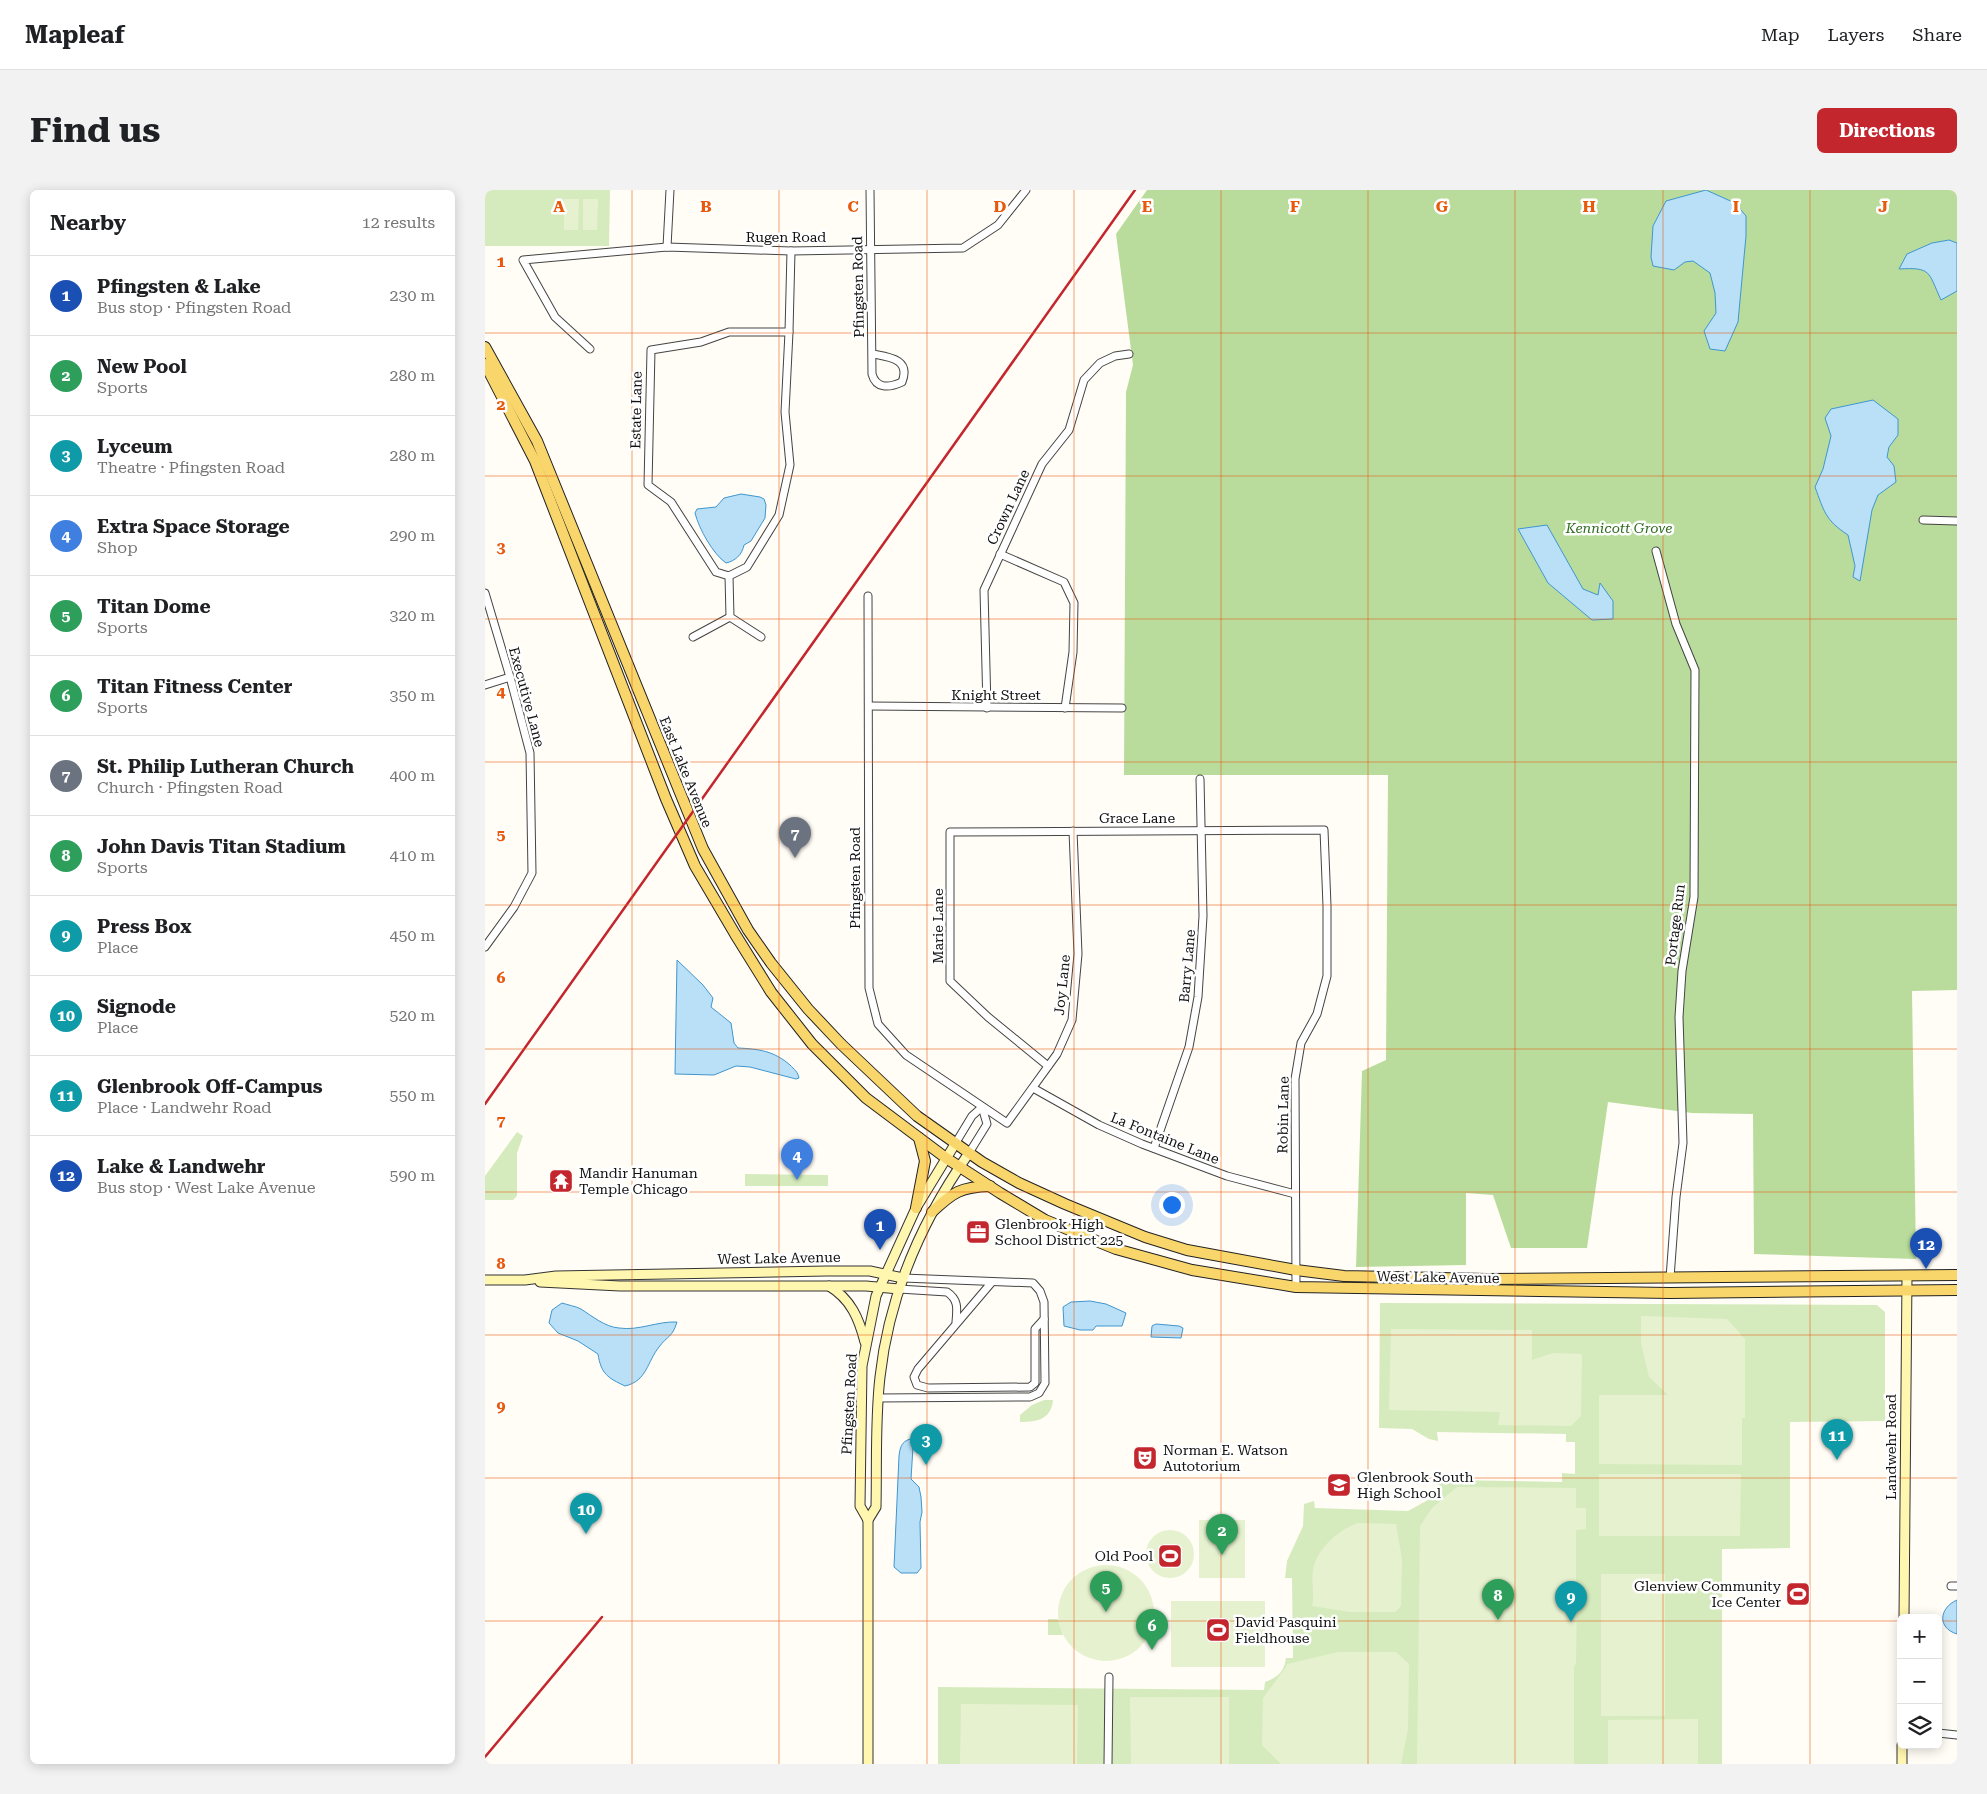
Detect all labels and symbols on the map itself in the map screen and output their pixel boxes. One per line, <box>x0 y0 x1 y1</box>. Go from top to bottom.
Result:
text: A <box>553 197 565 216</box>
text: B <box>700 197 712 216</box>
text: C <box>847 197 859 216</box>
text: D <box>994 197 1007 216</box>
text: E <box>1142 197 1152 216</box>
text: F <box>1290 197 1300 216</box>
text: G <box>1436 197 1449 216</box>
text: H <box>1582 197 1596 216</box>
text: I <box>1733 197 1739 216</box>
text: J <box>1878 197 1888 216</box>
street label: Rugen Road <box>746 229 826 245</box>
street label: Pfingsten Road <box>849 236 867 338</box>
text: 1 <box>497 252 506 271</box>
street label: Estate Lane <box>627 371 645 449</box>
text: 2 <box>497 395 506 414</box>
street label: Crown Lane <box>984 467 1033 547</box>
park label: Kennicott Grove <box>1565 520 1672 536</box>
text: 3 <box>497 538 506 557</box>
street label: Executive Lane <box>506 645 548 749</box>
text: 4 <box>497 682 506 701</box>
street label: Knight Street <box>951 687 1041 703</box>
street label: East Lake Avenue <box>656 714 716 830</box>
street label: Grace Lane <box>1099 810 1175 826</box>
pin: 7 <box>779 817 811 858</box>
text: 5 <box>497 825 506 844</box>
street label: Pfingsten Road <box>847 827 863 929</box>
street label: Portage Run <box>1662 883 1688 967</box>
street label: Marie Lane <box>930 888 946 964</box>
street label: Barry Lane <box>1176 928 1198 1003</box>
street label: Joy Lane <box>1051 954 1073 1016</box>
text: 6 <box>497 968 506 987</box>
street label: Robin Lane <box>1274 1076 1292 1154</box>
street label: La Fontaine Lane <box>1108 1109 1222 1167</box>
text: 7 <box>497 1111 506 1130</box>
pin: 4 <box>781 1139 813 1180</box>
place label: Mandir Hanuman Temple Chicago <box>579 1165 698 1197</box>
temple icon: Mandir Hanuman Temple Chicago <box>548 1168 574 1194</box>
your location <box>1159 1192 1185 1218</box>
pin: 1 <box>864 1209 896 1250</box>
place label: Glenbrook High School District 225 <box>995 1216 1124 1248</box>
office icon: Glenbrook High School District 225 <box>965 1219 991 1245</box>
pin: 12 <box>1910 1228 1942 1269</box>
street label: West Lake Avenue <box>717 1249 841 1267</box>
text: 8 <box>497 1254 506 1273</box>
street label: West Lake Avenue <box>1376 1268 1500 1286</box>
street label: Pfingsten Road <box>838 1353 860 1455</box>
street label: Landwehr Road <box>1883 1394 1899 1500</box>
text: 9 <box>497 1397 506 1416</box>
pin: 11 <box>1821 1419 1853 1460</box>
pin: 3 <box>910 1424 942 1465</box>
place label: Norman E. Watson Autotorium <box>1163 1442 1288 1474</box>
theatre icon: Norman E. Watson Autotorium <box>1132 1445 1158 1471</box>
place label: Glenbrook South High School <box>1357 1469 1473 1501</box>
school or university icon: Glenbrook South High School <box>1326 1472 1352 1498</box>
pin: 10 <box>570 1493 602 1534</box>
pin: 2 <box>1206 1514 1238 1555</box>
sports icon: Old Pool <box>1157 1543 1183 1569</box>
place label: Old Pool <box>1095 1548 1154 1564</box>
pin: 5 <box>1090 1571 1122 1612</box>
place label: Glenview Community Ice Center <box>1634 1578 1782 1610</box>
pin: 8 <box>1482 1579 1514 1620</box>
pin: 9 <box>1555 1581 1587 1622</box>
sports icon: Glenview Community Ice Center <box>1785 1581 1811 1607</box>
pin: 6 <box>1136 1609 1168 1650</box>
place label: David Pasquini Fieldhouse <box>1235 1614 1337 1646</box>
sports icon: David Pasquini Fieldhouse <box>1205 1617 1231 1643</box>

